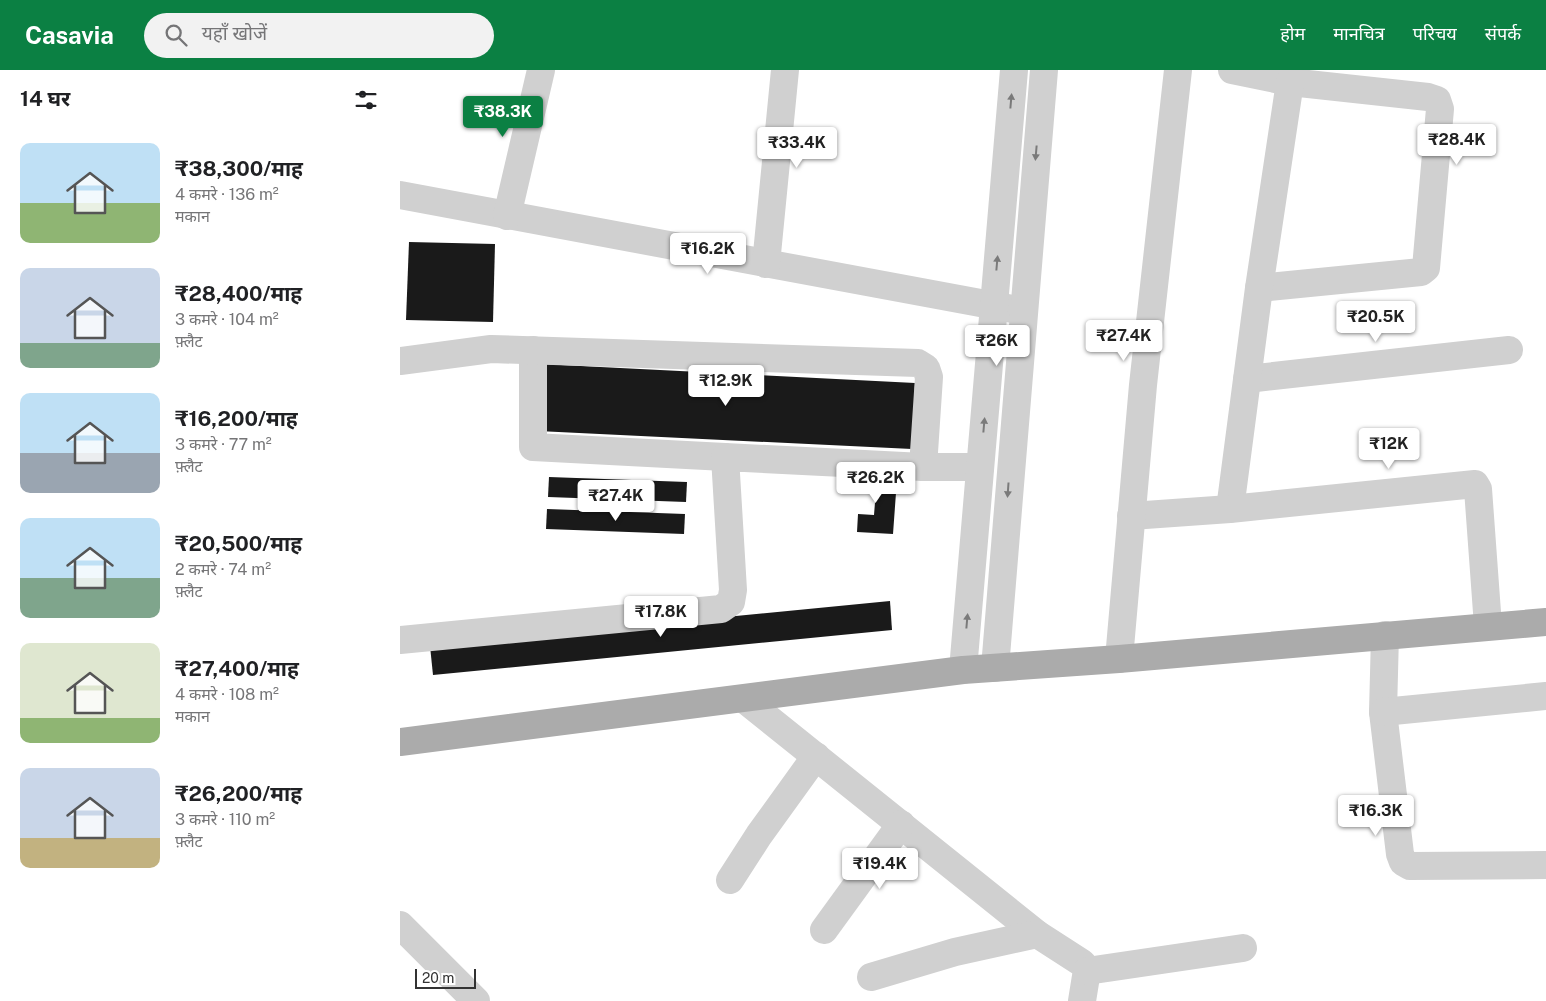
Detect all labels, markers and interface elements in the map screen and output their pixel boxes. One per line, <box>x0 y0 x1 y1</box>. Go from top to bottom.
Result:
search box <box>144 13 494 58</box>
text: Casavia <box>25 21 114 49</box>
icon: search <box>162 21 190 49</box>
text: यहाँ खोजें <box>202 22 267 44</box>
text: होम <box>1280 23 1305 44</box>
text: मानचित्र <box>1333 23 1385 44</box>
text: परिचय <box>1413 23 1457 44</box>
text: संपर्क <box>1485 23 1521 44</box>
text: 14 घर <box>20 86 70 111</box>
icon: filters <box>352 86 380 114</box>
one-way arrow <box>1008 93 1016 109</box>
pin: ₹38.3K <box>462 96 544 138</box>
text: ₹38.3K <box>474 102 532 121</box>
pin: ₹28.4K <box>1416 124 1498 166</box>
pin: ₹33.4K <box>756 126 838 169</box>
text: ₹28.4K <box>1428 130 1486 149</box>
text: ₹33.4K <box>768 133 826 152</box>
one-way arrow <box>1032 146 1040 162</box>
text: ₹38,300/माह <box>175 156 303 181</box>
icon: home <box>60 163 120 223</box>
text: 4 कमरे · 136 m² <box>175 185 279 204</box>
text: मकान <box>175 207 210 226</box>
pin: ₹16.2K <box>667 232 749 275</box>
text: ₹16.2K <box>681 239 735 258</box>
one-way arrow <box>994 254 1002 270</box>
text: ₹28,400/माह <box>175 281 302 306</box>
icon: home <box>60 288 120 348</box>
pin: ₹20.5K <box>1335 300 1417 343</box>
text: ₹20.5K <box>1347 307 1405 326</box>
text: 3 कमरे · 104 m² <box>175 310 279 329</box>
pin: ₹27.4K <box>1083 320 1165 362</box>
pin: ₹26K <box>967 324 1027 367</box>
text: ₹27.4K <box>1097 326 1151 345</box>
text: ₹26K <box>976 331 1018 350</box>
text: फ़्लैट <box>175 332 203 351</box>
pin: ₹12.9K <box>685 364 767 407</box>
text: ₹12.9K <box>699 371 753 390</box>
text: ₹16,200/माह <box>175 406 298 431</box>
icon: home <box>60 413 120 473</box>
one-way arrow <box>980 416 988 432</box>
pin: ₹12K <box>1359 428 1419 470</box>
text: ₹12K <box>1370 434 1408 453</box>
text: 3 कमरे · 77 m² <box>175 435 272 454</box>
text: फ़्लैट <box>175 457 203 476</box>
pin: ₹26.2K <box>835 462 917 504</box>
text: ₹26.2K <box>847 468 905 487</box>
pin: ₹27.4K <box>575 480 657 522</box>
one-way arrow <box>1004 482 1012 498</box>
text: ₹27.4K <box>589 486 643 505</box>
text: ₹20,500/माह <box>175 531 302 556</box>
icon: home <box>60 538 120 598</box>
text: 2 कमरे · 74 m² <box>175 560 271 579</box>
text: फ़्लैट <box>175 582 203 601</box>
pin: ₹17.8K <box>620 596 702 638</box>
text: ₹17.8K <box>635 602 687 621</box>
one-way arrow <box>963 613 971 629</box>
text: ₹27,400/माह <box>175 656 299 681</box>
icon: home <box>60 663 120 723</box>
text: 4 कमरे · 108 m² <box>175 685 279 704</box>
text: मकान <box>175 707 210 726</box>
text: ₹26,200/माह <box>175 781 302 806</box>
icon: home <box>60 788 120 848</box>
pin: ₹16.3K <box>1335 794 1417 837</box>
text: ₹16.3K <box>1349 801 1403 820</box>
text: 3 कमरे · 110 m² <box>175 810 275 829</box>
text: फ़्लैट <box>175 832 203 851</box>
pin: ₹19.4K <box>839 848 921 890</box>
text: ₹19.4K <box>853 854 907 873</box>
scale bar <box>415 966 476 989</box>
text: 20 m <box>422 970 454 986</box>

